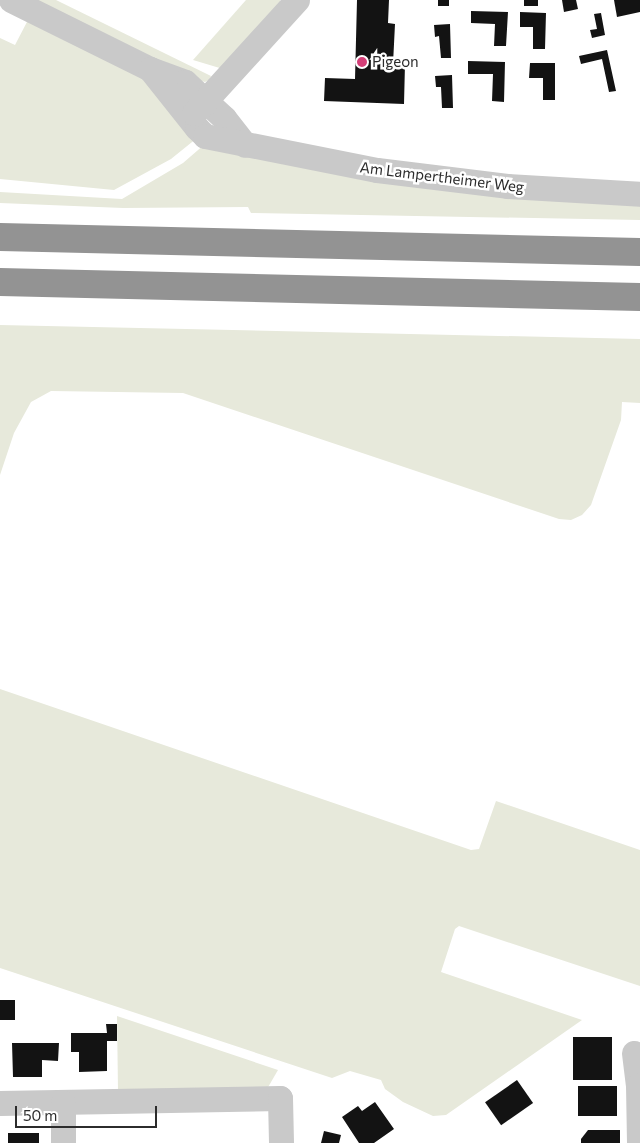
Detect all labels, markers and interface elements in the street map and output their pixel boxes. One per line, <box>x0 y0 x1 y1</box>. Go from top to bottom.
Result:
place label: Pigeon <box>372 53 419 71</box>
marker: Pigeon <box>356 56 368 68</box>
street label: Am Lampertheimer Weg <box>359 158 525 196</box>
scale bar <box>18 1096 160 1128</box>
text: 50 m <box>23 1106 57 1124</box>

